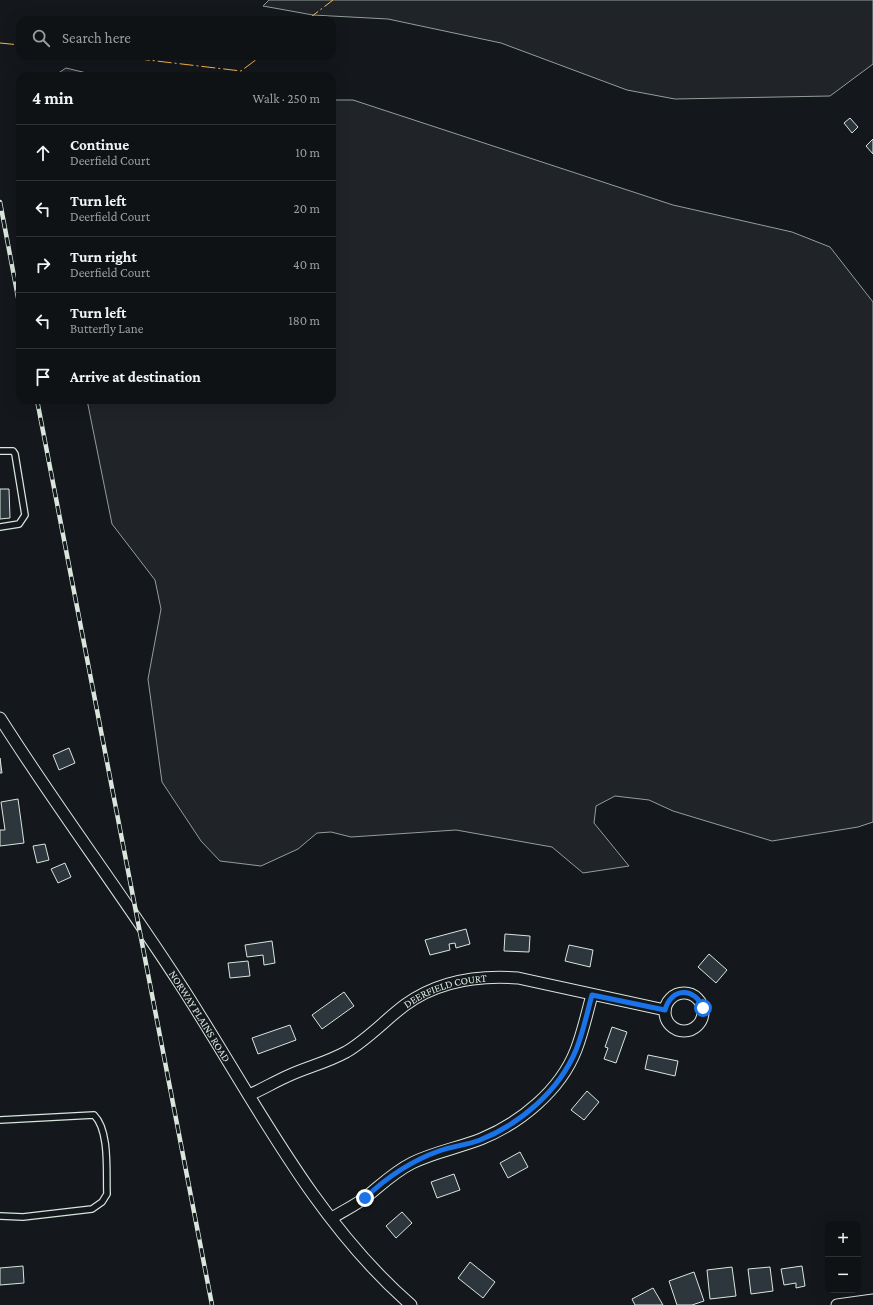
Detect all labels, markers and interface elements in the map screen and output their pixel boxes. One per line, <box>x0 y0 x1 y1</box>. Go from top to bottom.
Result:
search box <box>16 16 336 60</box>
icon: search <box>30 27 52 49</box>
text: Search here <box>62 30 131 46</box>
text: 4 min <box>32 89 74 108</box>
text: Walk · 250 m <box>252 91 320 106</box>
text: Continue <box>70 137 129 153</box>
icon: ahead <box>32 142 54 164</box>
text: 10 m <box>295 145 320 160</box>
text: Deerfield Court <box>70 153 150 168</box>
text: Turn left <box>70 193 126 209</box>
icon: left <box>32 198 54 220</box>
text: 20 m <box>294 201 320 216</box>
text: Deerfield Court <box>70 209 150 224</box>
text: Turn right <box>70 249 137 265</box>
icon: right <box>32 254 54 276</box>
text: 40 m <box>293 257 320 272</box>
text: Deerfield Court <box>70 265 150 280</box>
text: Turn left <box>70 305 126 321</box>
icon: left <box>32 310 54 332</box>
text: 180 m <box>288 313 320 328</box>
text: Butterfly Lane <box>70 321 144 336</box>
icon: arrive <box>32 366 54 388</box>
text: Arrive at destination <box>70 369 201 385</box>
street label: NORWAY PLAINS ROAD <box>167 968 233 1064</box>
street label: DEERFIELD COURT <box>401 972 487 1010</box>
route start <box>694 999 712 1017</box>
route end <box>356 1189 374 1207</box>
map controls <box>825 1221 861 1293</box>
button: + <box>825 1221 861 1257</box>
button: − <box>825 1257 861 1293</box>

